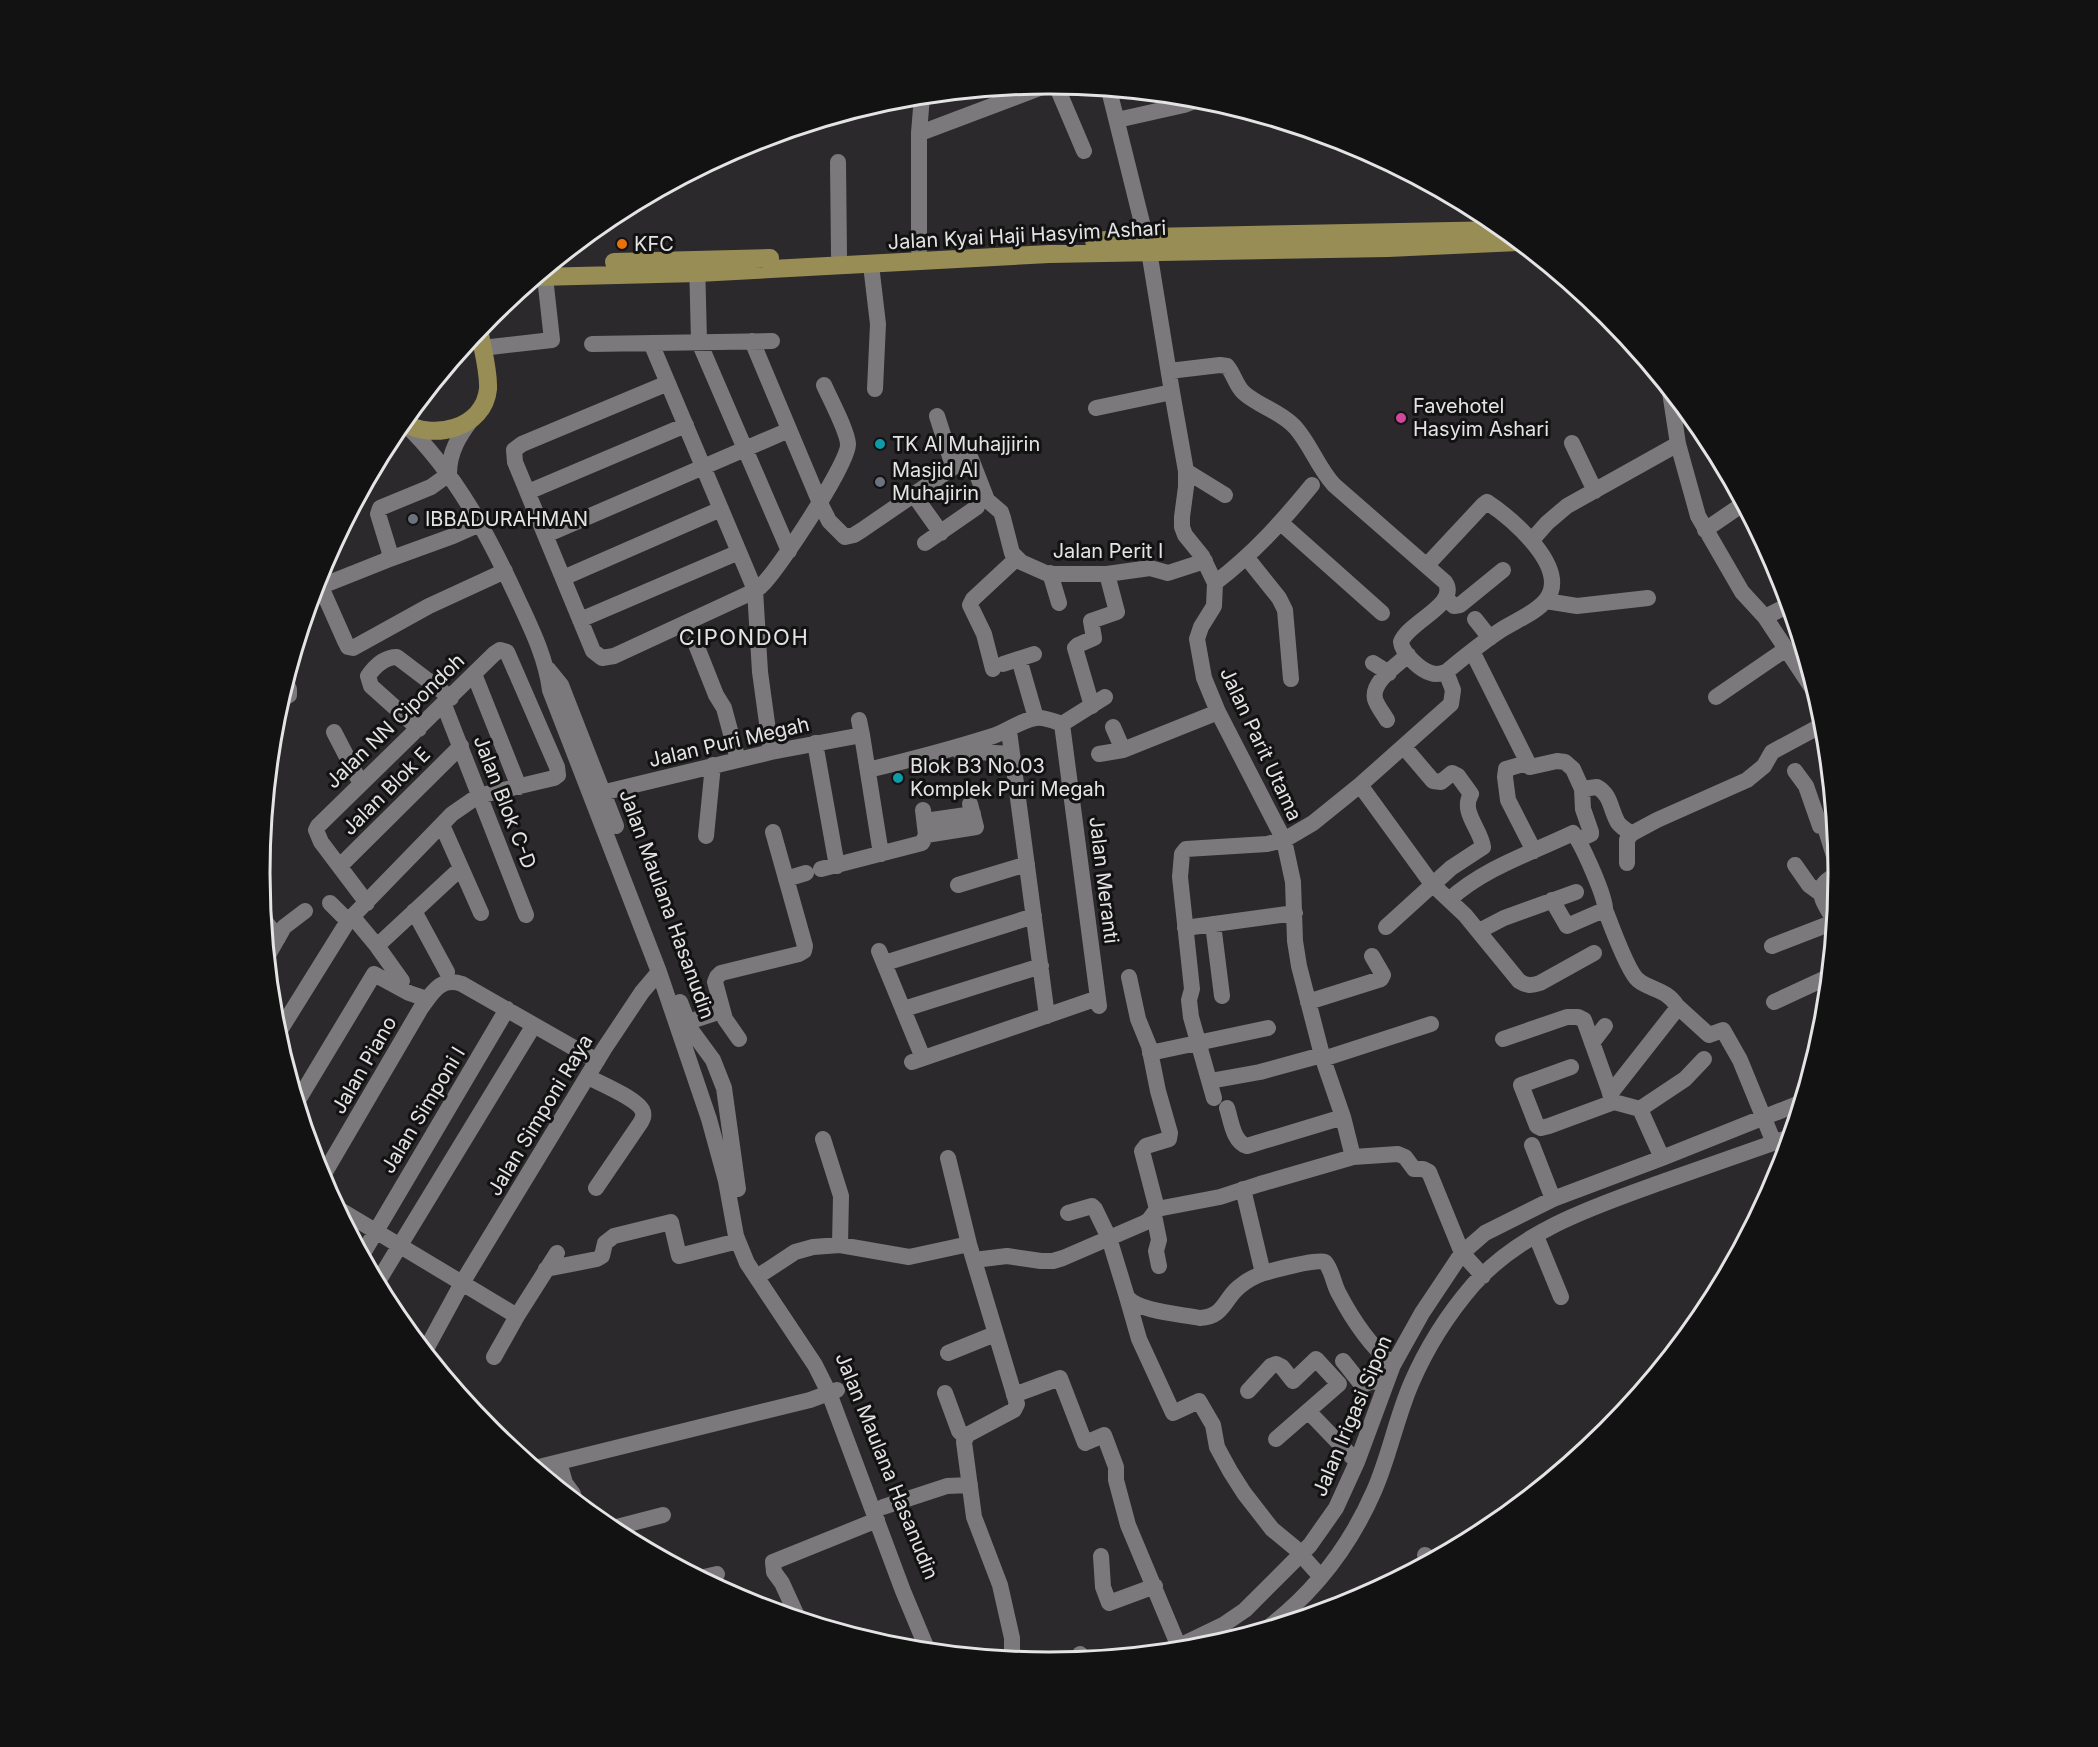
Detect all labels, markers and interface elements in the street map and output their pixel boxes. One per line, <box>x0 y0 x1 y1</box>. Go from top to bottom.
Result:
street label: Jalan Kyai Haji Hasyim Ashari <box>887 216 1167 254</box>
place label: KFC <box>634 232 674 256</box>
marker: KFC <box>615 237 629 251</box>
place label: Favehotel Hasyim Ashari <box>1413 394 1549 441</box>
marker: Favehotel Hasyim Ashari <box>1394 411 1408 425</box>
place label: TK Al Muhajjirin <box>892 432 1040 456</box>
marker: TK Al Muhajjirin <box>873 437 887 451</box>
place label: Masjid Al Muhajirin <box>892 458 979 505</box>
marker: Masjid Al Muhajirin <box>873 475 887 489</box>
place label: IBBADURAHMAN <box>425 507 588 531</box>
marker: IBBADURAHMAN <box>406 512 420 526</box>
street label: Jalan Perit I <box>1053 539 1163 563</box>
district label: CIPONDOH <box>679 624 809 650</box>
street label: Jalan NN Cipondoh <box>321 649 469 793</box>
street label: Jalan Parit Utama <box>1215 663 1307 825</box>
street label: Jalan Puri Megah <box>646 712 812 772</box>
street label: Jalan Blok C-D <box>469 732 541 872</box>
street label: Jalan Blok E <box>337 742 435 840</box>
place label: Blok B3 No.03 Komplek Puri Megah <box>910 754 1105 801</box>
marker: Blok B3 No.03 Komplek Puri Megah <box>891 771 905 785</box>
street label: Jalan Maulana Hasanudin <box>614 786 720 1022</box>
street label: Jalan Meranti <box>1084 815 1124 945</box>
street label: Jalan Piano <box>326 1012 402 1118</box>
street label: Jalan Simponi Raya <box>482 1030 598 1200</box>
street label: Jalan Simponi I <box>376 1042 470 1178</box>
street label: Jalan Irigasi Sipon <box>1307 1332 1397 1500</box>
street label: Jalan Maulana Hasanudin <box>830 1349 944 1583</box>

